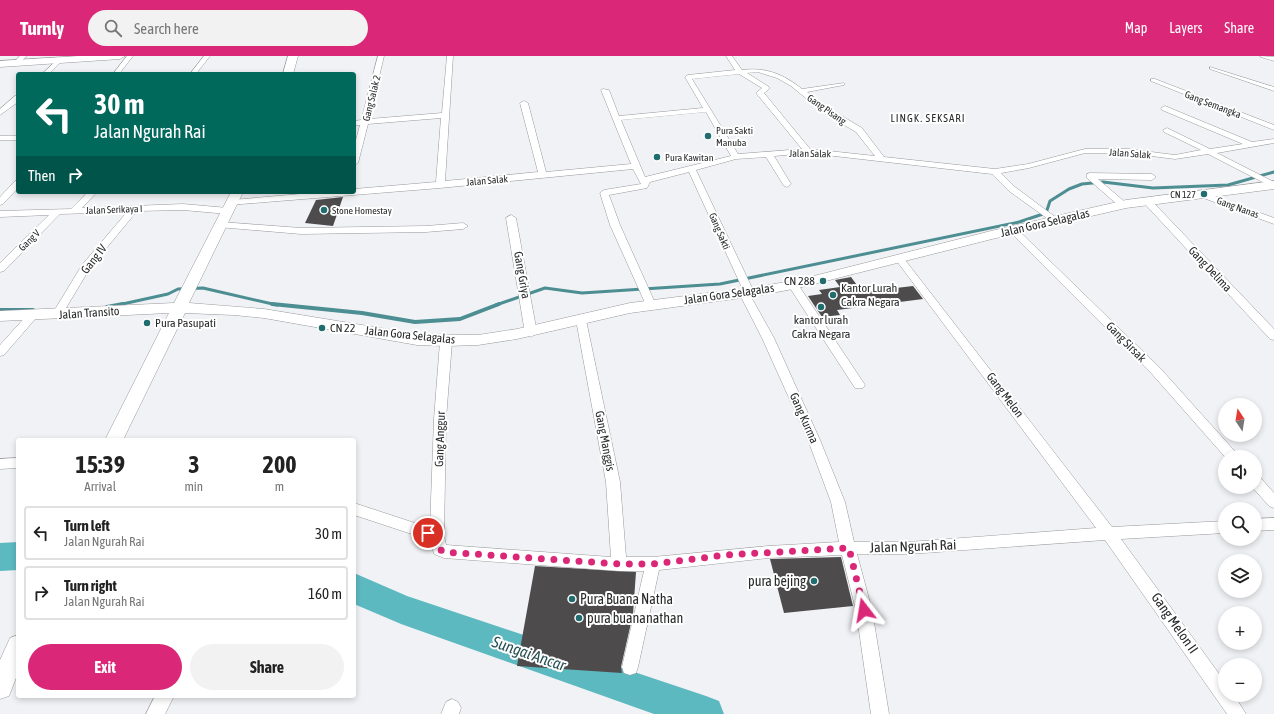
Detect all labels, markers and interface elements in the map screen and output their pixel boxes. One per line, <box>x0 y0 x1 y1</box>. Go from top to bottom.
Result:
search box <box>88 10 368 46</box>
text: Turnly <box>20 17 64 39</box>
icon: search <box>102 17 124 39</box>
text: Search here <box>134 20 199 37</box>
text: Map <box>1125 20 1147 36</box>
text: Layers <box>1169 20 1202 36</box>
text: Share <box>1224 20 1254 36</box>
street label: Gang Salak 2 <box>360 74 383 122</box>
icon: left <box>28 88 80 140</box>
text: 30 m <box>94 88 144 120</box>
street label: Gang Semangka <box>1183 89 1243 120</box>
street label: Gang Pisang <box>805 92 849 127</box>
district label: LINGK. SEKSARI <box>890 112 966 124</box>
text: Jalan Ngurah Rai <box>94 121 206 142</box>
place label: Pura Sakti Manuba <box>716 125 753 148</box>
marker: Pura Sakti Manuba <box>703 131 713 141</box>
street label: Jalan Salak <box>1109 147 1152 160</box>
street label: Jalan Salak <box>789 148 832 159</box>
marker: Pura Kawitan <box>652 152 662 162</box>
place label: Pura Kawitan <box>665 152 714 163</box>
icon: right <box>64 164 86 186</box>
text: Then <box>28 167 56 184</box>
street label: Jalan Salak <box>466 173 509 188</box>
place label: CN 127 <box>1170 189 1196 200</box>
marker: CN 127 <box>1199 189 1209 199</box>
street label: Gang Nanas <box>1215 195 1261 220</box>
street label: Jalan Serikaya I <box>85 203 143 216</box>
marker: Stone Homestay <box>319 205 329 215</box>
place label: Stone Homestay <box>332 205 392 216</box>
street label: Jalan Gora Selagalas <box>999 206 1091 240</box>
street label: Gang Sakti <box>707 211 732 251</box>
street label: Gang V <box>16 227 42 253</box>
street label: Gang IV <box>78 241 110 277</box>
street label: Gang Delima <box>1185 243 1235 295</box>
street label: Gang Griya <box>511 250 533 300</box>
place label: CN 288 <box>784 274 815 288</box>
marker: CN 288 <box>818 276 828 286</box>
street label: Jalan Gora Selagalas <box>683 281 775 307</box>
place label: Kantor Lurah Cakra Negara <box>841 281 900 309</box>
marker: Kantor Lurah Cakra Negara <box>828 290 838 300</box>
marker: kantor lurah Cakra Negara <box>816 302 826 312</box>
street label: Jalan Transito <box>58 304 120 322</box>
place label: kantor lurah Cakra Negara <box>792 313 850 341</box>
place label: Pura Pasupati <box>155 316 216 330</box>
marker: Pura Pasupati <box>142 318 152 328</box>
street label: Gang Sirsak <box>1103 319 1149 365</box>
place label: CN 22 <box>330 321 355 335</box>
marker: CN 22 <box>317 323 327 333</box>
street label: Jalan Gora Selagalas <box>364 323 456 347</box>
street label: Gang Melon <box>984 370 1026 420</box>
street label: Gang Kurma <box>787 391 821 445</box>
north arrow <box>1218 398 1262 442</box>
map controls <box>1218 398 1262 702</box>
street label: Gang Anggur <box>432 410 448 467</box>
street label: Gang Manggis <box>592 410 618 472</box>
button: sound <box>1218 450 1262 494</box>
text: 15:39 <box>76 451 125 478</box>
text: 3 <box>188 451 199 478</box>
text: 200 <box>263 451 296 478</box>
text: Arrival <box>84 479 116 494</box>
text: min <box>184 479 203 494</box>
text: m <box>275 479 284 494</box>
button: search <box>1218 502 1262 546</box>
pin <box>411 516 445 550</box>
text: Turn left <box>64 517 110 534</box>
icon: left <box>30 522 52 544</box>
icon: arrive <box>417 522 439 544</box>
text: 30 m <box>315 525 342 542</box>
text: Jalan Ngurah Rai <box>64 534 145 549</box>
street label: Jalan Ngurah Rai <box>869 536 957 556</box>
button: layers <box>1218 554 1262 598</box>
place label: pura bejing <box>748 573 806 589</box>
marker: pura bejing <box>809 576 819 586</box>
text: Turn right <box>64 577 117 594</box>
icon: right <box>30 582 52 604</box>
text: 160 m <box>308 585 342 602</box>
position arrow <box>843 589 885 631</box>
street label: Gang Melon II <box>1148 590 1202 656</box>
place label: Pura Buana Natha <box>580 591 673 607</box>
text: Jalan Ngurah Rai <box>64 594 145 609</box>
marker: Pura Buana Natha <box>567 594 577 604</box>
button: + <box>1218 606 1262 650</box>
place label: pura buananathan <box>587 610 683 626</box>
marker: pura buananathan <box>574 613 584 623</box>
water label: Sungai Ancar <box>489 632 569 675</box>
button: Exit <box>28 644 182 690</box>
button: Share <box>190 644 344 690</box>
button: − <box>1218 658 1262 702</box>

